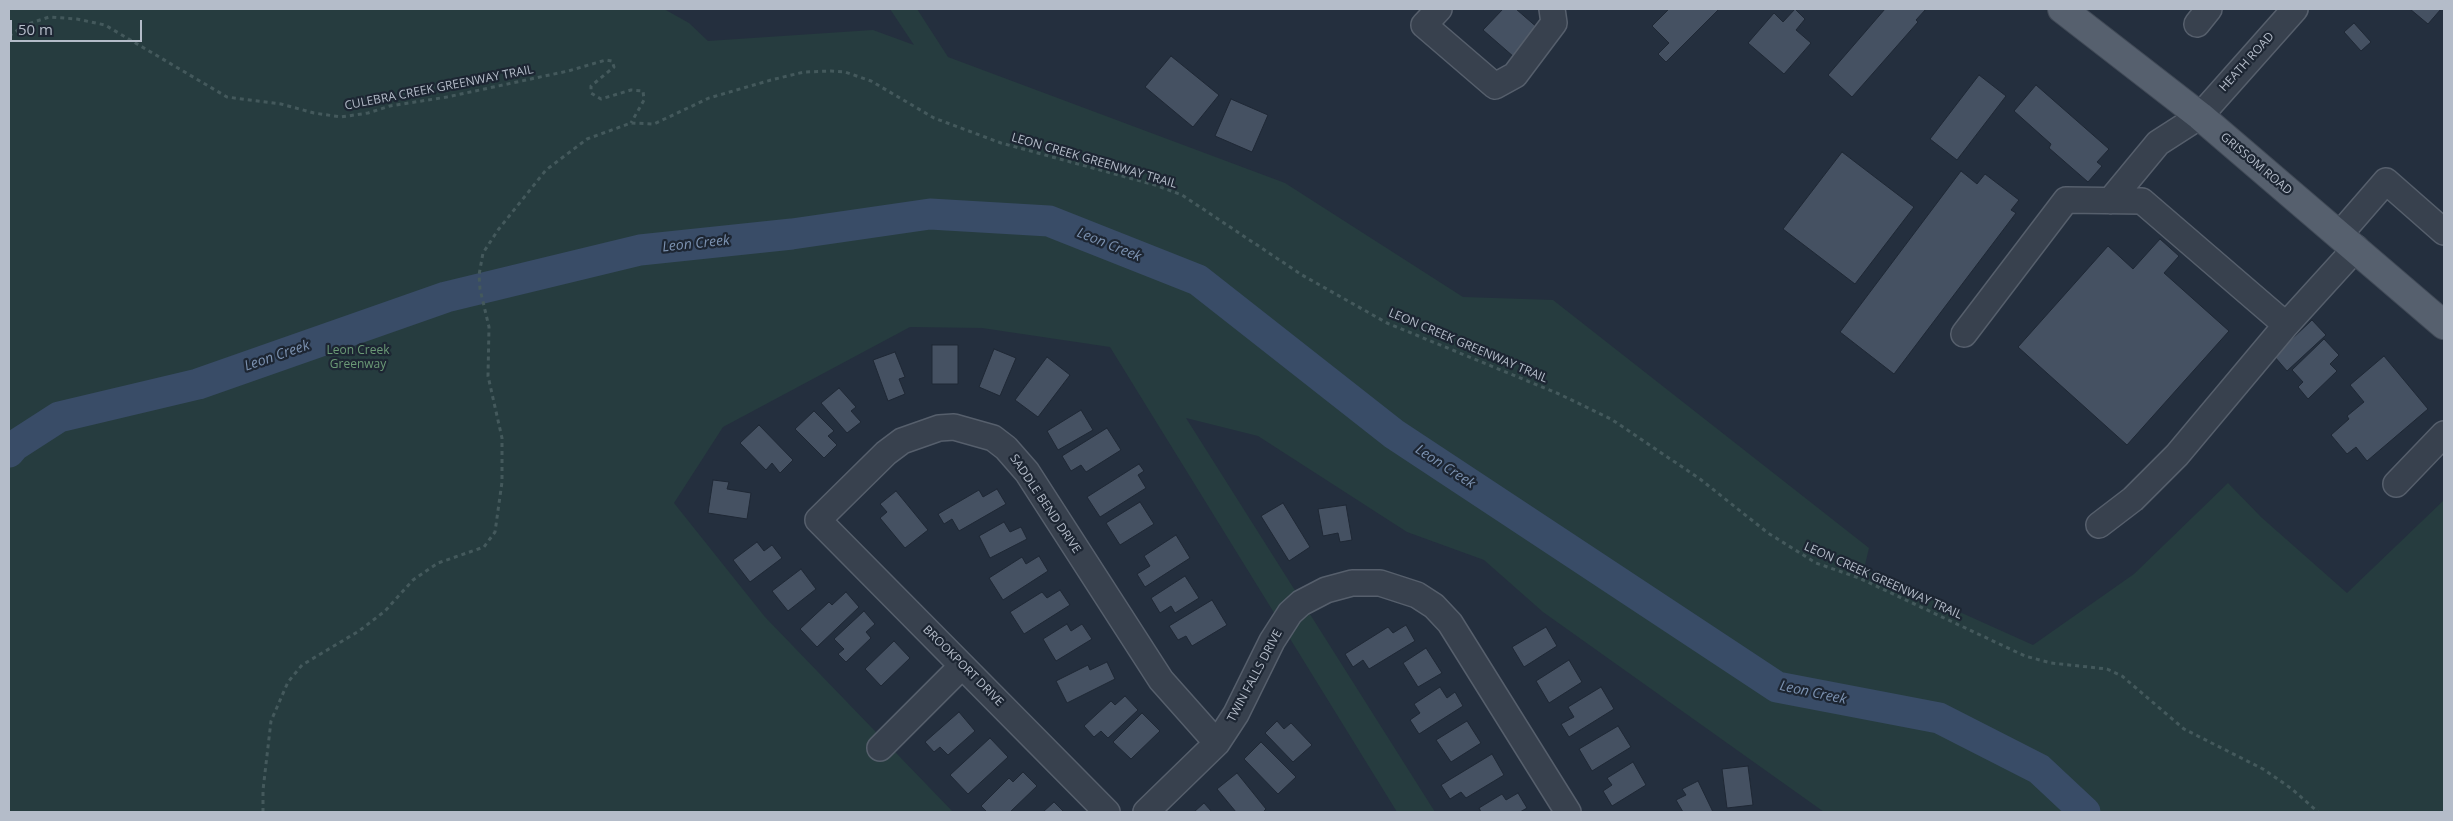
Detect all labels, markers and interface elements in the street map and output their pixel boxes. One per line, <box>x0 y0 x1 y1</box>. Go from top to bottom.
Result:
scale bar <box>12 10 145 42</box>
text: 50 m <box>18 19 53 39</box>
street label: HEATH ROAD <box>2217 29 2277 95</box>
street label: CULEBRA CREEK GREENWAY TRAIL <box>343 63 535 113</box>
street label: LEON CREEK GREENWAY TRAIL <box>1010 130 1178 192</box>
street label: GRISSOM ROAD <box>2217 130 2295 198</box>
water label: Leon Creek <box>1074 225 1144 265</box>
water label: Leon Creek <box>661 232 731 256</box>
street label: LEON CREEK GREENWAY TRAIL <box>1386 306 1550 386</box>
water label: Leon Creek <box>242 337 312 375</box>
park label: Leon Creek Greenway <box>327 344 389 372</box>
water label: Leon Creek <box>1412 441 1478 493</box>
street label: SADDLE BEND DRIVE <box>1007 452 1083 556</box>
street label: LEON CREEK GREENWAY TRAIL <box>1802 540 1964 622</box>
street label: BROOKPORT DRIVE <box>920 623 1006 709</box>
street label: TWIN FALLS DRIVE <box>1225 627 1285 725</box>
water label: Leon Creek <box>1778 678 1848 708</box>

